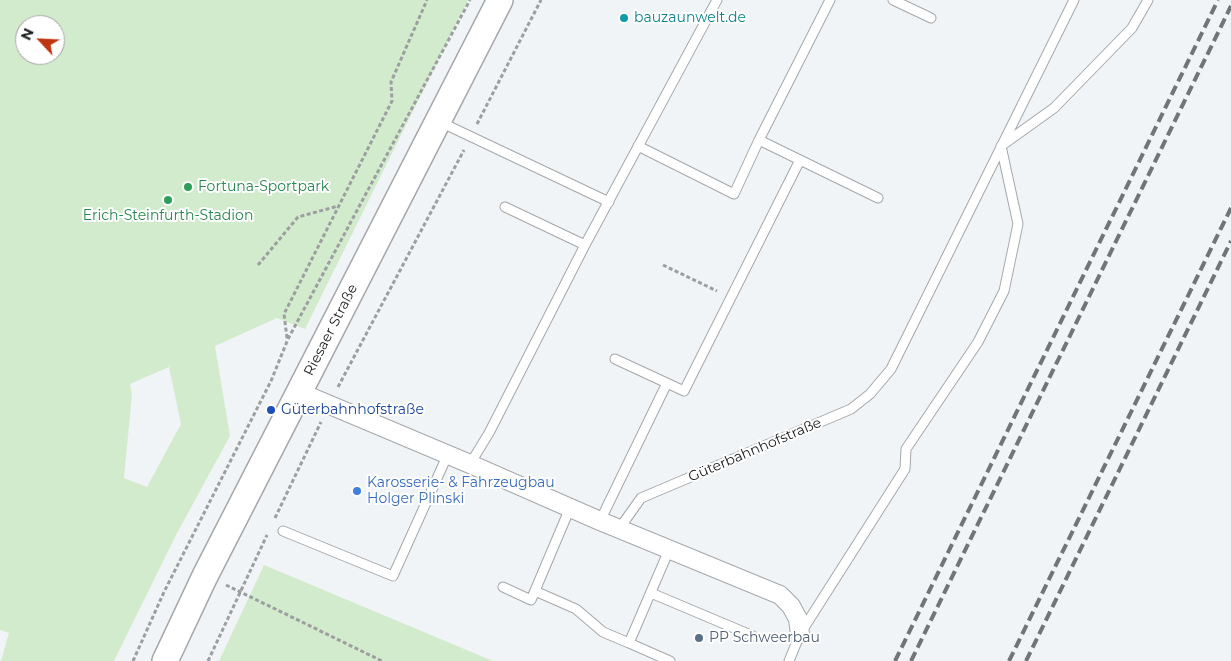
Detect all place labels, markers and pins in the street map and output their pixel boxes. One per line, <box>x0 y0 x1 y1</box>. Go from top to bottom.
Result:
place label: bauzaunwelt.de <box>634 10 746 26</box>
marker: bauzaunwelt.de <box>618 12 630 24</box>
place label: Fortuna-Sportpark <box>198 179 329 195</box>
marker: Fortuna-Sportpark <box>182 181 194 193</box>
marker: Erich-Steinfurth-Stadion <box>162 194 174 206</box>
place label: Erich-Steinfurth-Stadion <box>83 208 253 224</box>
place label: Güterbahnhofstraße <box>281 402 424 418</box>
marker: Güterbahnhofstraße <box>265 404 277 416</box>
place label: Karosserie- & Fahrzeugbau Holger Plinski <box>367 475 555 508</box>
marker: Karosserie- & Fahrzeugbau Holger Plinski <box>351 485 363 497</box>
place label: PP Schweerbau <box>709 630 820 646</box>
marker: PP Schweerbau <box>693 632 705 644</box>

